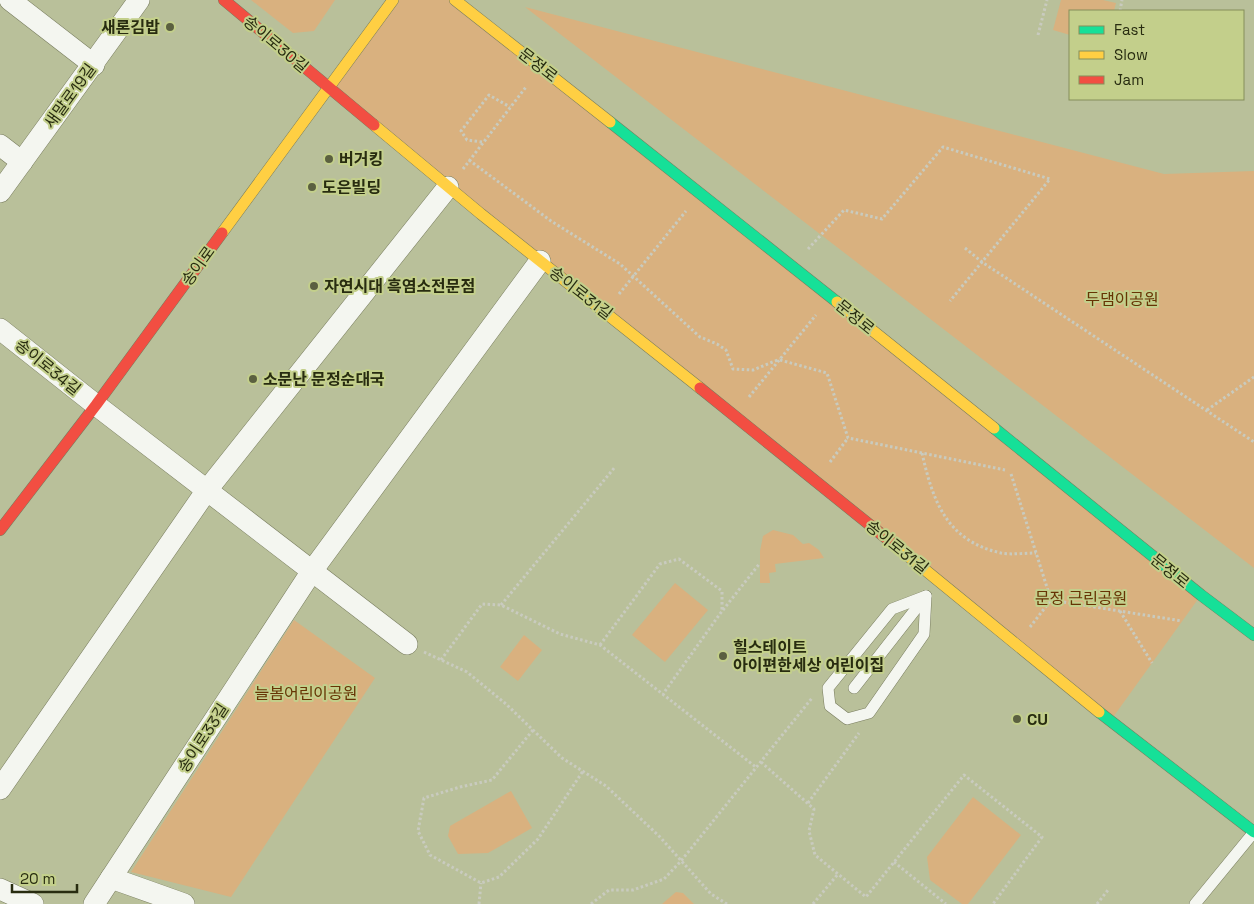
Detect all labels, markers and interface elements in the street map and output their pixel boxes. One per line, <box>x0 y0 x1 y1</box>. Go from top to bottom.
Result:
legend <box>1069 10 1244 100</box>
street label: 송이로30길 <box>239 11 313 77</box>
place label: 새론김밥 <box>101 17 160 38</box>
text: Fast <box>1114 20 1145 39</box>
marker: 새론김밥 <box>164 21 176 33</box>
street label: 문정로 <box>514 43 562 87</box>
text: Slow <box>1114 45 1148 64</box>
street label: 새말로19길 <box>39 59 101 133</box>
text: Jam <box>1114 70 1144 89</box>
place label: 버거킹 <box>339 149 383 170</box>
marker: 버거킹 <box>323 153 335 165</box>
place label: 도은빌딩 <box>322 177 381 198</box>
marker: 도은빌딩 <box>306 181 318 193</box>
street label: 송이로 <box>177 242 220 290</box>
street label: 송이로31길 <box>545 262 617 324</box>
place label: 자연시대 흑염소전문점 <box>324 276 475 297</box>
marker: 자연시대 흑염소전문점 <box>308 280 320 292</box>
park label: 두댐이공원 <box>1085 289 1159 310</box>
street label: 문정로 <box>831 295 879 339</box>
street label: 송이로34길 <box>11 334 85 400</box>
place label: 소문난 문정순대국 <box>263 369 385 390</box>
marker: 소문난 문정순대국 <box>247 373 259 385</box>
street label: 송이로31길 <box>861 515 933 579</box>
street label: 문정로 <box>1146 549 1194 593</box>
park label: 문정 근린공원 <box>1035 588 1127 609</box>
place label: 힐스테이트 아이편한세상 어린이집 <box>733 637 884 676</box>
marker: 힐스테이트 아이편한세상 어린이집 <box>717 650 729 662</box>
park label: 늘봄어린이공원 <box>254 683 358 704</box>
street label: 송이로33길 <box>173 699 233 777</box>
place label: CU <box>1027 709 1048 730</box>
marker: CU <box>1011 713 1023 725</box>
scale bar <box>12 862 78 894</box>
text: 20 m <box>20 869 55 888</box>

